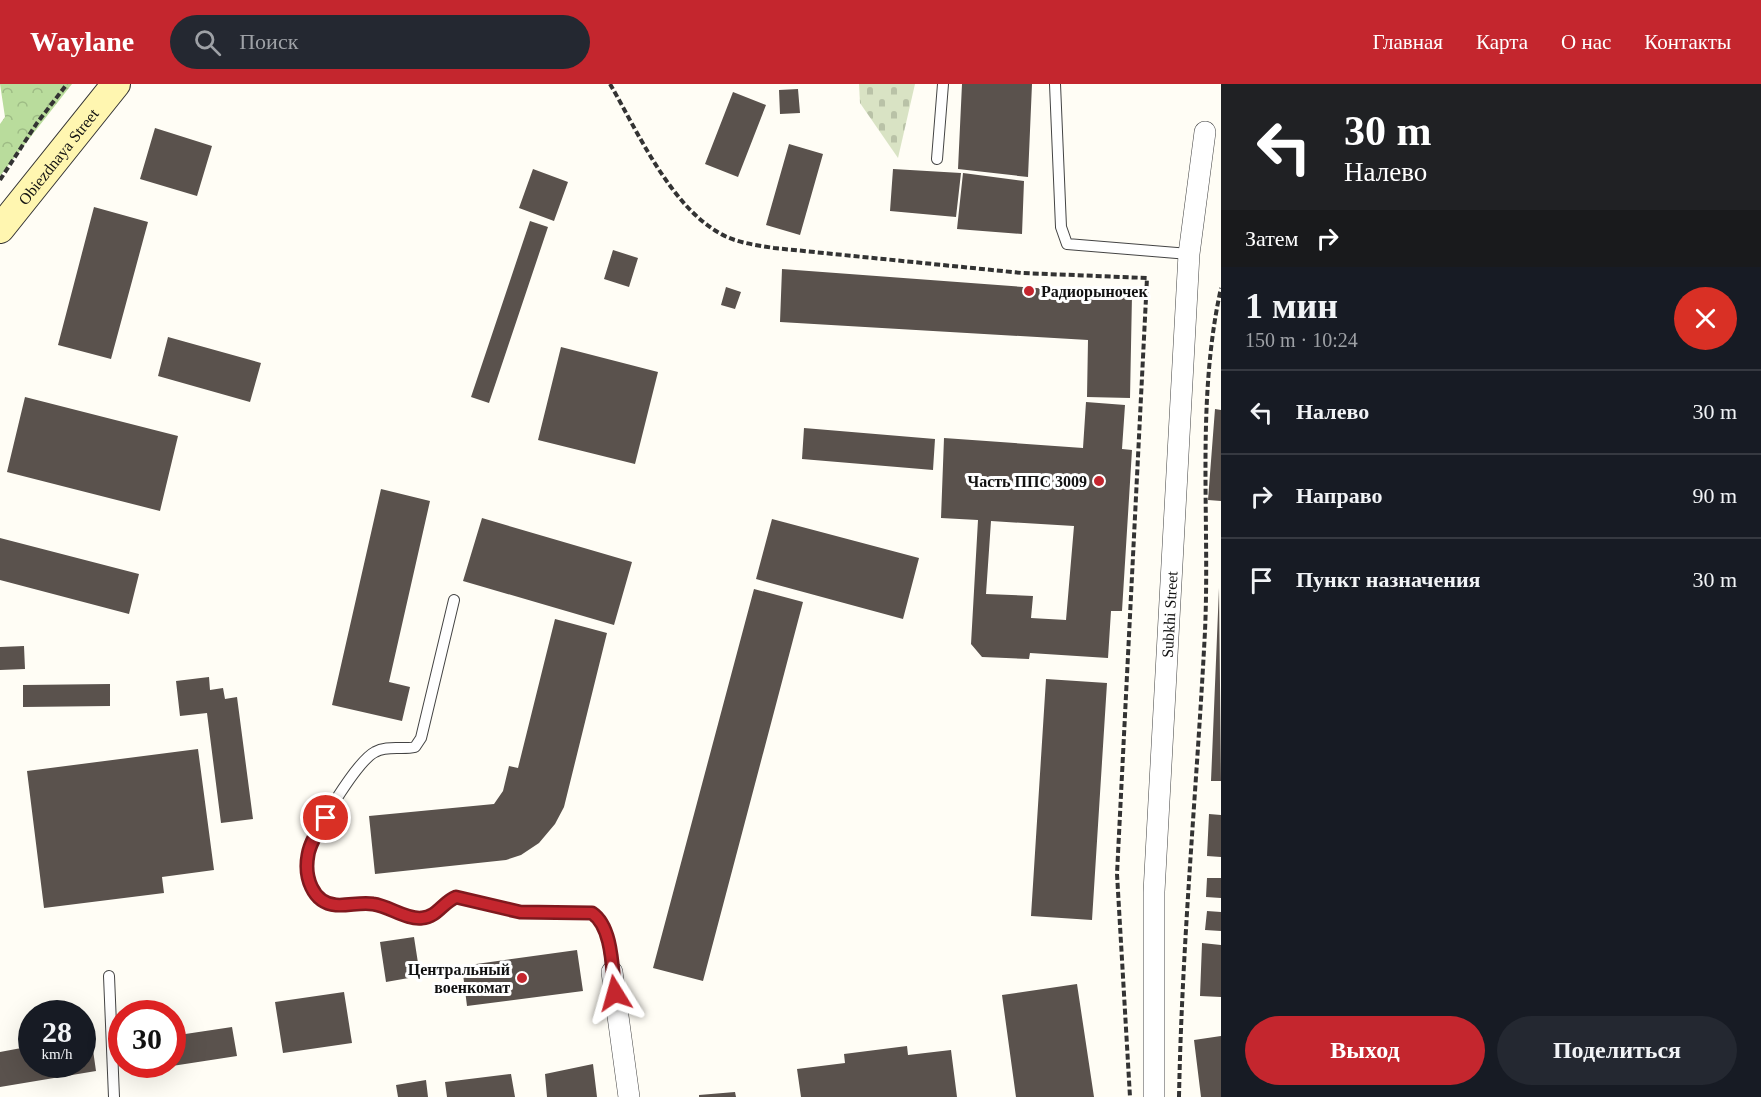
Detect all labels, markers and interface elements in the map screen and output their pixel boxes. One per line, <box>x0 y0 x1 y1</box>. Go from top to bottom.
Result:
search box <box>170 15 590 69</box>
text: Waylane <box>30 26 134 57</box>
icon: search <box>191 26 224 59</box>
text: Поиск <box>239 29 298 54</box>
text: Главная <box>1373 30 1443 54</box>
text: Карта <box>1476 30 1528 54</box>
text: О нас <box>1561 30 1611 54</box>
text: Контакты <box>1644 30 1731 54</box>
street label: Obiezdnaya Street <box>15 105 102 208</box>
icon: left <box>1245 108 1323 186</box>
text: 30 m <box>1344 108 1432 154</box>
text: Налево <box>1344 157 1427 187</box>
icon: right <box>1311 222 1344 255</box>
text: Затем <box>1245 226 1299 251</box>
place label: Радиорыночек <box>1041 283 1148 301</box>
marker: Радиорыночек <box>1022 284 1036 298</box>
text: 1 мин <box>1245 286 1338 326</box>
button: close <box>1674 287 1737 350</box>
text: 150 m · 10:24 <box>1245 329 1358 351</box>
icon: left <box>1245 396 1278 429</box>
text: Налево <box>1296 399 1369 424</box>
text: 30 m <box>1692 399 1737 424</box>
place label: Часть ППС 3009 <box>967 473 1087 490</box>
marker: Часть ППС 3009 <box>1092 474 1106 488</box>
icon: right <box>1245 480 1278 513</box>
text: Направо <box>1296 483 1382 508</box>
text: 90 m <box>1692 483 1737 508</box>
icon: arrive <box>1245 564 1278 597</box>
text: Пункт назначения <box>1296 567 1481 592</box>
text: 30 m <box>1692 567 1737 592</box>
street label: Subkhi Street <box>1159 570 1181 658</box>
pin <box>300 792 351 843</box>
icon: arrive <box>309 801 342 834</box>
place label: Центральный военкомат <box>408 961 510 996</box>
position arrow <box>583 961 647 1025</box>
marker: Центральный военкомат <box>515 971 529 985</box>
speed limit sign: 30 <box>108 1000 186 1078</box>
text: 28 <box>42 1015 72 1048</box>
button: Выход <box>1245 1016 1485 1085</box>
button: Поделиться <box>1497 1016 1737 1085</box>
text: km/h <box>42 1046 72 1062</box>

